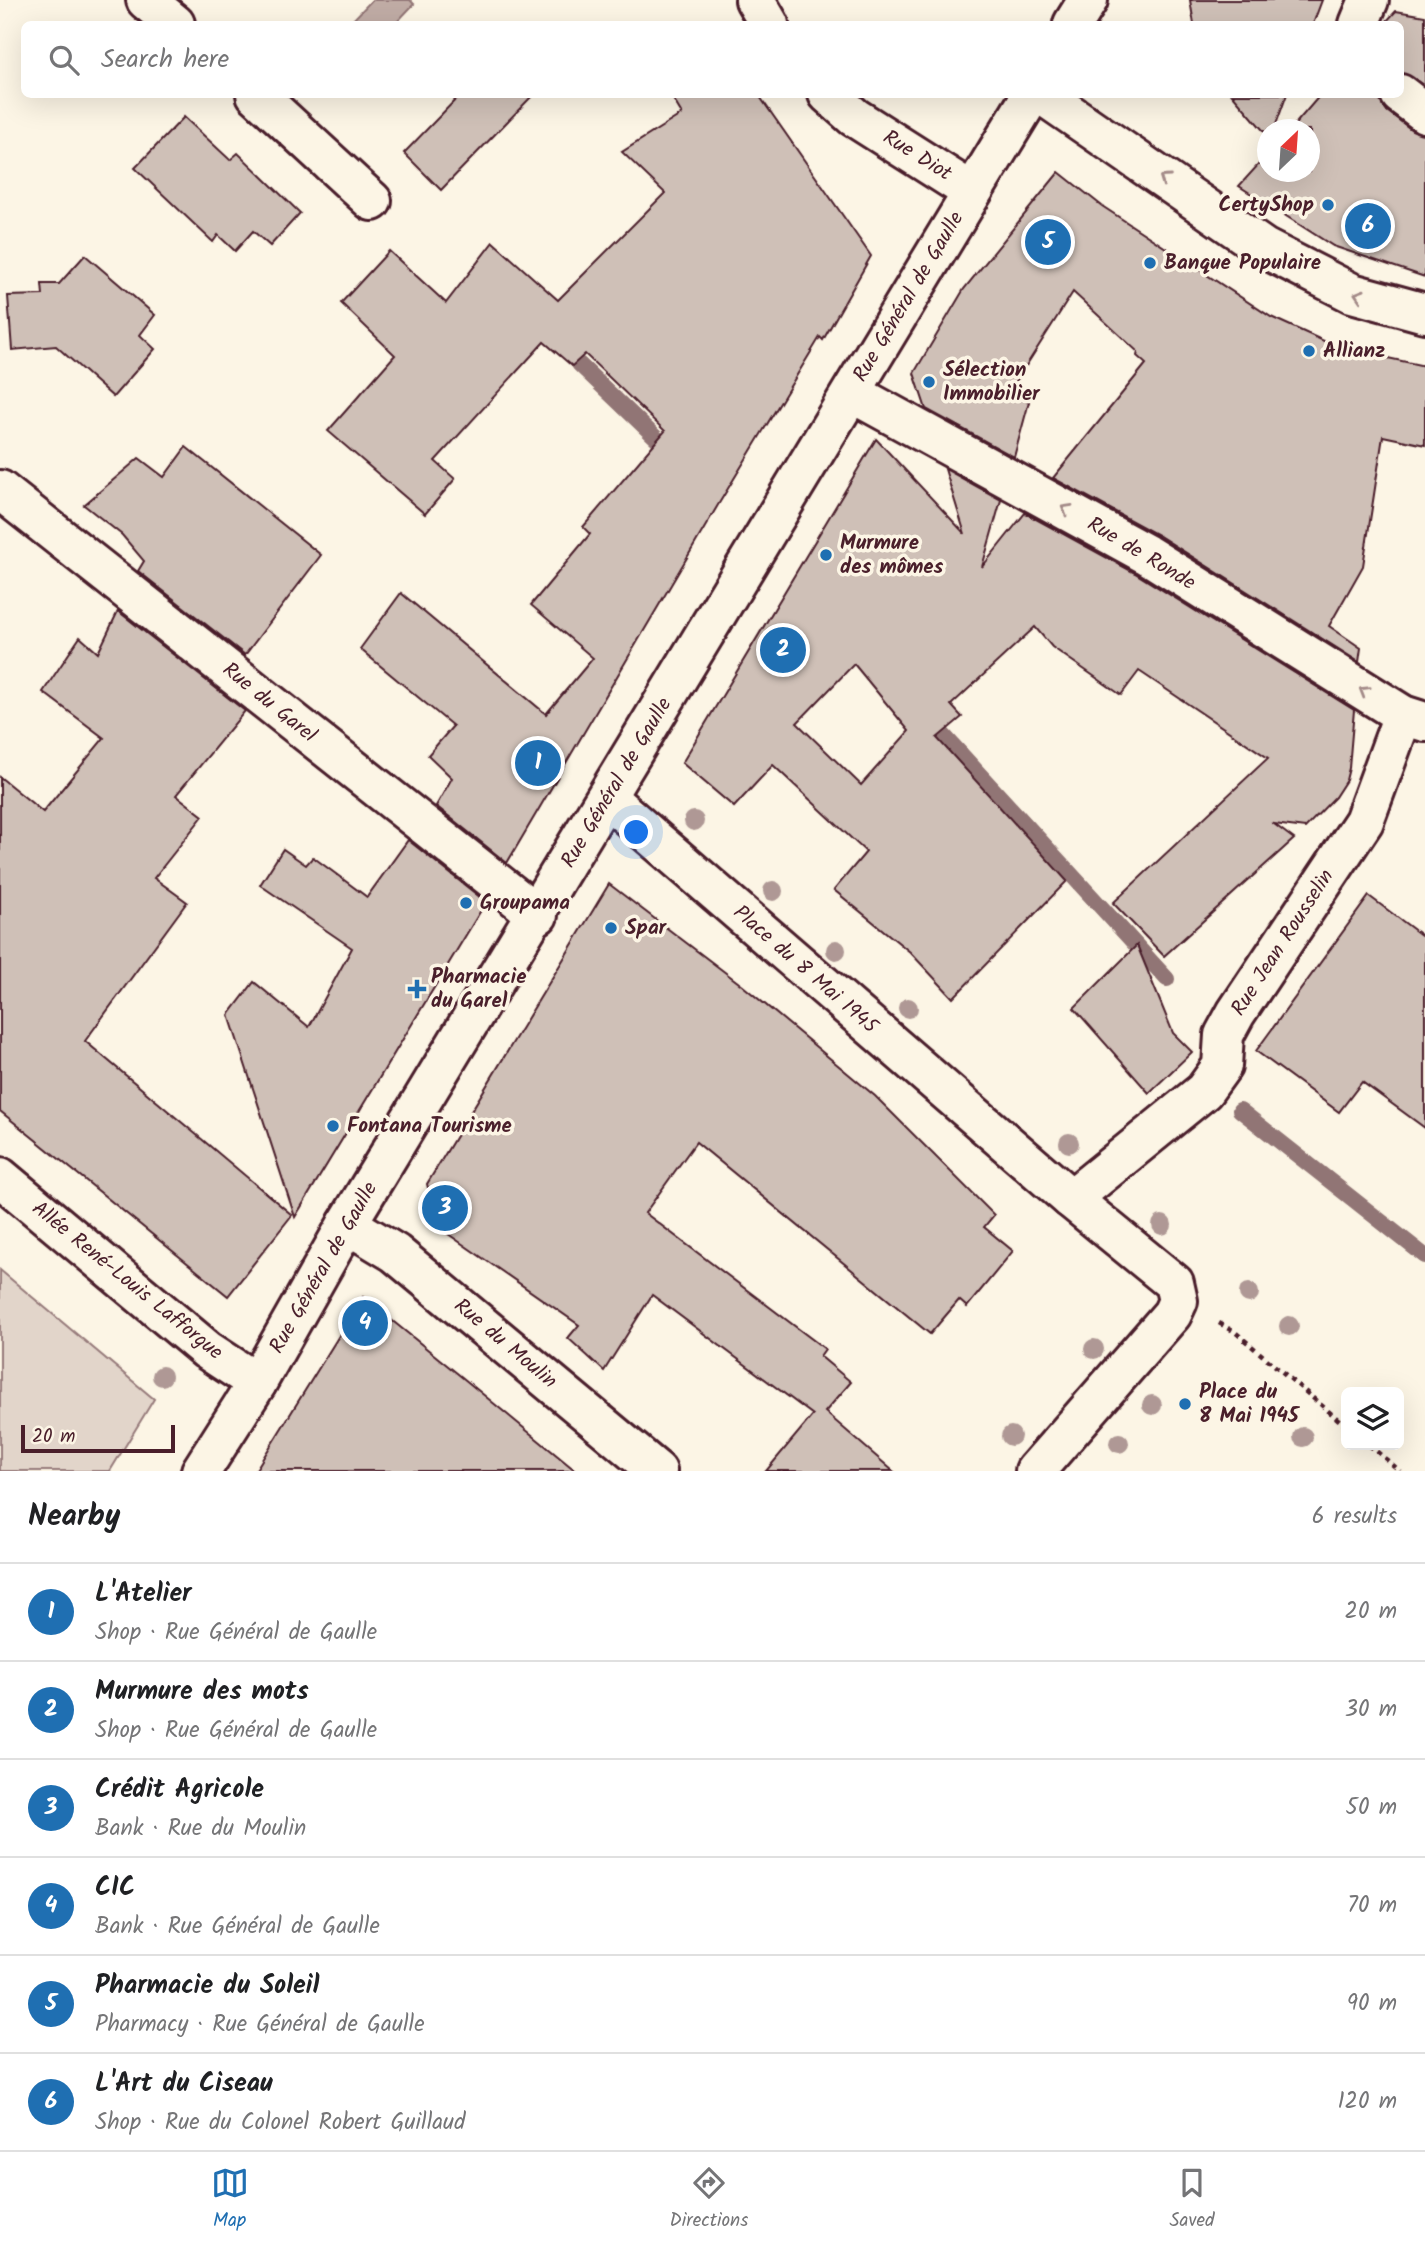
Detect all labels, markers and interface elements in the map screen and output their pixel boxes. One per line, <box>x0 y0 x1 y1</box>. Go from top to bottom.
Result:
search box <box>21 21 1404 98</box>
text: Search here <box>101 39 229 81</box>
icon: search <box>45 41 83 79</box>
north arrow <box>1257 119 1320 182</box>
street label: Rue Diot <box>876 122 959 191</box>
one-way arrow <box>1159 175 1172 187</box>
place label: CertyShop <box>1219 189 1314 222</box>
marker: CertyShop <box>1320 197 1336 213</box>
pin: 6 <box>1345 200 1391 252</box>
street label: Rue Général de Gaulle <box>845 205 973 389</box>
pin: 5 <box>1025 216 1071 268</box>
place label: Banque Populaire <box>1164 247 1321 280</box>
marker: Banque Populaire <box>1142 255 1158 271</box>
one-way arrow <box>1354 289 1366 303</box>
place label: Allianz <box>1323 335 1385 368</box>
marker: Allianz <box>1301 343 1317 359</box>
place label: Sélection Immobilier <box>943 354 1041 411</box>
marker: Sélection Immobilier <box>921 374 937 390</box>
one-way arrow <box>1061 504 1073 517</box>
street label: Rue de Ronde <box>1080 509 1202 600</box>
place label: Murmure des mômes <box>840 527 944 584</box>
marker: Murmure des mômes <box>818 547 834 563</box>
pin: 2 <box>760 624 806 676</box>
street label: Rue du Garel <box>215 654 323 752</box>
one-way arrow <box>1359 687 1372 700</box>
street label: Rue Général de Gaulle <box>553 691 681 875</box>
pin: 1 <box>515 737 561 789</box>
your location <box>619 815 653 849</box>
street label: Rue Jean Rousselin <box>1223 863 1343 1023</box>
place label: Groupama <box>480 887 570 920</box>
marker: Groupama <box>458 895 474 911</box>
street label: Place du 8 Mai 1945 <box>725 897 886 1044</box>
place label: Spar <box>625 912 668 945</box>
marker: Spar <box>603 920 619 936</box>
place label: Pharmacie du Garel <box>431 961 527 1018</box>
marker: Pharmacie du Garel <box>409 981 425 997</box>
place label: Fontana Tourisme <box>347 1110 512 1143</box>
marker: Fontana Tourisme <box>325 1118 341 1134</box>
street label: Rue Général de Gaulle <box>261 1175 387 1360</box>
pin: 3 <box>422 1182 468 1234</box>
street label: Allée René-Louis Lafforgue <box>24 1193 230 1369</box>
street label: Rue du Moulin <box>446 1291 564 1397</box>
pin: 4 <box>342 1297 388 1349</box>
place label: Place du 8 Mai 1945 <box>1199 1376 1301 1433</box>
map controls <box>1341 1387 1404 1450</box>
button: layers <box>1341 1387 1404 1450</box>
marker: Place du 8 Mai 1945 <box>1177 1396 1193 1412</box>
scale bar <box>21 1422 175 1454</box>
text: 20 m <box>32 1422 75 1452</box>
text: Nearby <box>28 1493 120 1541</box>
text: 6 results <box>1312 1499 1397 1535</box>
text: L'Atelier <box>95 1573 192 1615</box>
text: 1 <box>48 1594 54 1630</box>
text: 20 m <box>1345 1594 1397 1630</box>
text: Shop · Rue Général de Gaulle <box>95 1615 377 1651</box>
text: Murmure des mots <box>95 1671 309 1713</box>
text: 2 <box>44 1692 58 1728</box>
text: 30 m <box>1345 1692 1397 1728</box>
text: Shop · Rue Général de Gaulle <box>95 1713 377 1749</box>
text: Crédit Agricole <box>95 1769 264 1811</box>
text: 3 <box>45 1790 57 1826</box>
text: 50 m <box>1346 1790 1397 1826</box>
text: Bank · Rue du Moulin <box>95 1811 306 1847</box>
text: CIC <box>95 1867 135 1909</box>
text: 4 <box>45 1888 57 1924</box>
text: 70 m <box>1347 1888 1397 1924</box>
text: Bank · Rue Général de Gaulle <box>95 1909 380 1945</box>
text: Pharmacie du Soleil <box>95 1965 319 2007</box>
text: 5 <box>45 1986 57 2022</box>
text: 90 m <box>1347 1986 1397 2022</box>
text: Pharmacy · Rue Général de Gaulle <box>95 2007 425 2043</box>
text: L'Art du Ciseau <box>95 2063 273 2105</box>
text: 6 <box>45 2084 57 2120</box>
text: 120 m <box>1337 2084 1397 2120</box>
text: Shop · Rue du Colonel Robert Guillaud <box>95 2105 466 2141</box>
tab: Map <box>211 2164 249 2236</box>
tab: Directions <box>670 2164 748 2236</box>
tab: Saved <box>1169 2164 1214 2236</box>

